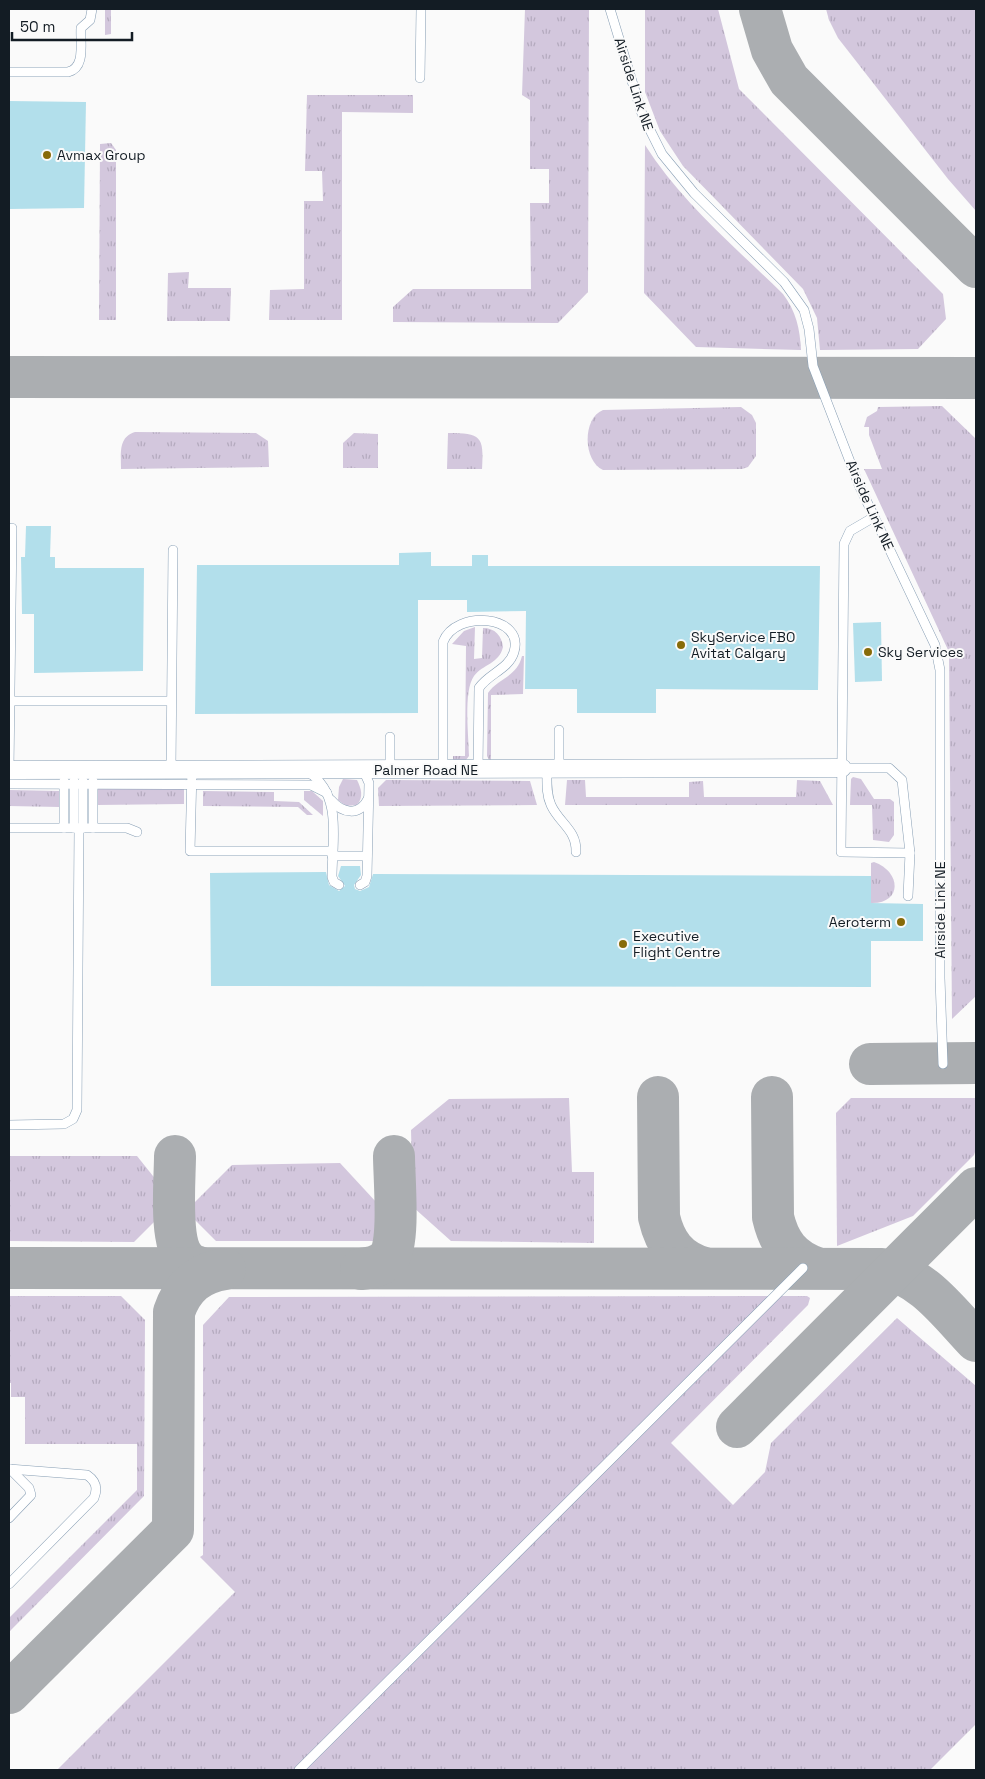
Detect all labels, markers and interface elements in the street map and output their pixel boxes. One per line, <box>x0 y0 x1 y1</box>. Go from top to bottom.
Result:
scale bar <box>12 10 132 42</box>
text: 50 m <box>20 17 55 36</box>
street label: Airside Link NE <box>610 35 658 133</box>
place label: Avmax Group <box>57 146 146 164</box>
marker: Avmax Group <box>41 149 53 161</box>
street label: Airside Link NE <box>842 457 898 553</box>
place label: SkyService FBO Avitat Calgary <box>691 628 795 662</box>
marker: SkyService FBO Avitat Calgary <box>675 639 687 651</box>
place label: Sky Services <box>878 643 963 661</box>
marker: Sky Services <box>862 646 874 658</box>
street label: Palmer Road NE <box>374 761 478 779</box>
street label: Airside Link NE <box>931 861 949 959</box>
place label: Aeroterm <box>829 913 891 931</box>
marker: Aeroterm <box>895 916 907 928</box>
place label: Executive Flight Centre <box>633 927 720 961</box>
marker: Executive Flight Centre <box>617 938 629 950</box>

